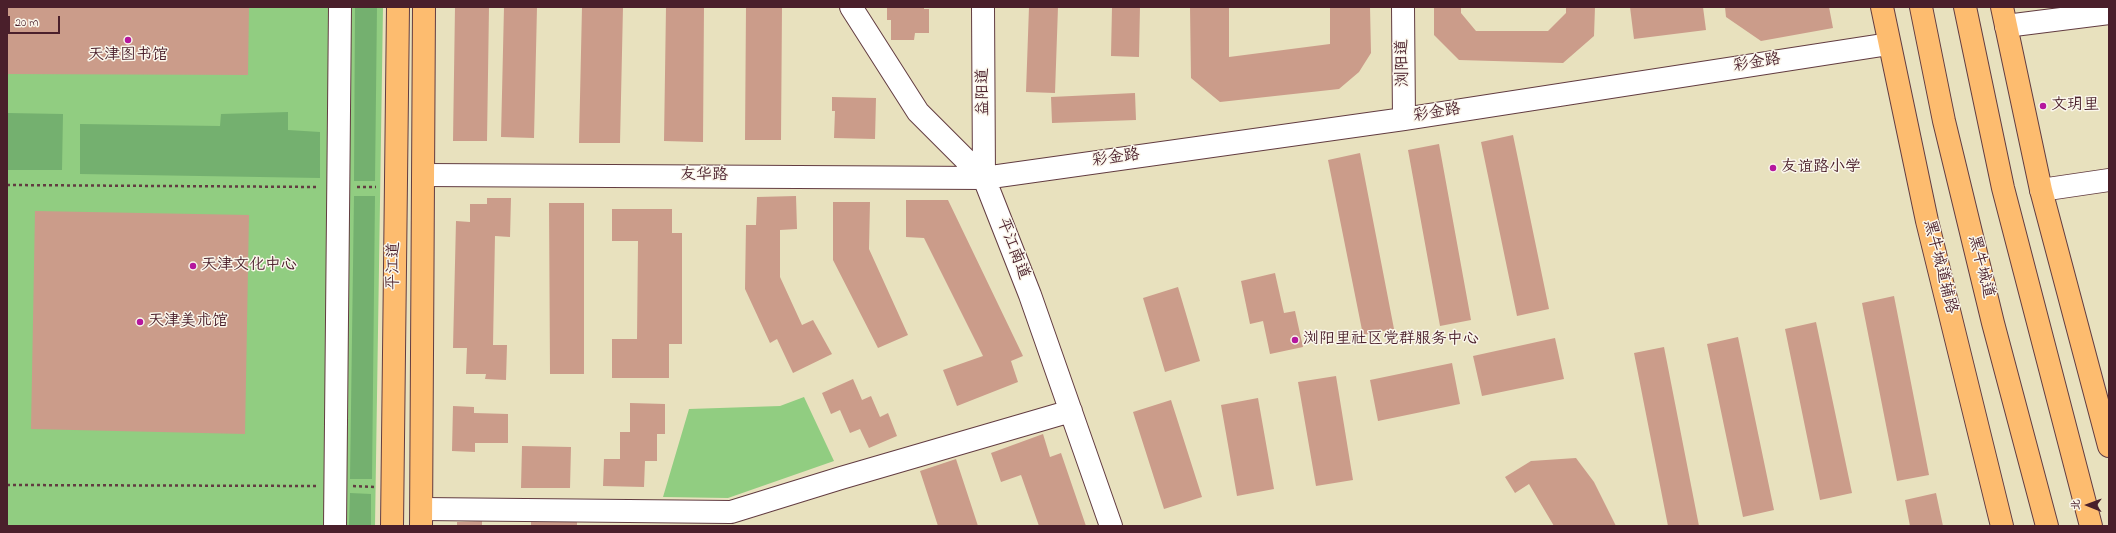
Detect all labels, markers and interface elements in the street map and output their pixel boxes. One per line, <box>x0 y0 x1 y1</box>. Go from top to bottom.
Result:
scale bar <box>10 8 62 34</box>
text: 20 m <box>15 14 38 32</box>
marker: 天津图书馆 <box>123 35 133 45</box>
street label: 浏阳道 <box>1394 39 1414 87</box>
place label: 天津图书馆 <box>88 46 168 66</box>
street label: 彩金路 <box>1732 51 1782 77</box>
street label: 益阳道 <box>974 68 994 116</box>
place label: 文玥里 <box>2051 96 2099 116</box>
street label: 彩金路 <box>1412 101 1462 127</box>
marker: 文玥里 <box>2038 101 2048 111</box>
street label: 彩金路 <box>1091 146 1141 172</box>
place label: 友谊路小学 <box>1781 158 1861 178</box>
marker: 友谊路小学 <box>1768 163 1778 173</box>
street label: 友华路 <box>680 166 728 186</box>
street label: 平江南道 <box>992 216 1032 282</box>
street label: 黑牛城道辅路 <box>1918 218 1960 316</box>
street label: 黑牛城道 <box>1963 234 1997 300</box>
street label: 平江道 <box>385 242 405 290</box>
place label: 天津文化中心 <box>201 256 297 276</box>
marker: 天津文化中心 <box>188 261 198 271</box>
place label: 天津美术馆 <box>148 312 228 332</box>
marker: 天津美术馆 <box>135 317 145 327</box>
place label: 浏阳里社区党群服务中心 <box>1303 330 1479 350</box>
marker: 浏阳里社区党群服务中心 <box>1290 335 1300 345</box>
north arrow <box>2068 485 2108 525</box>
text: 北 <box>2068 499 2084 510</box>

